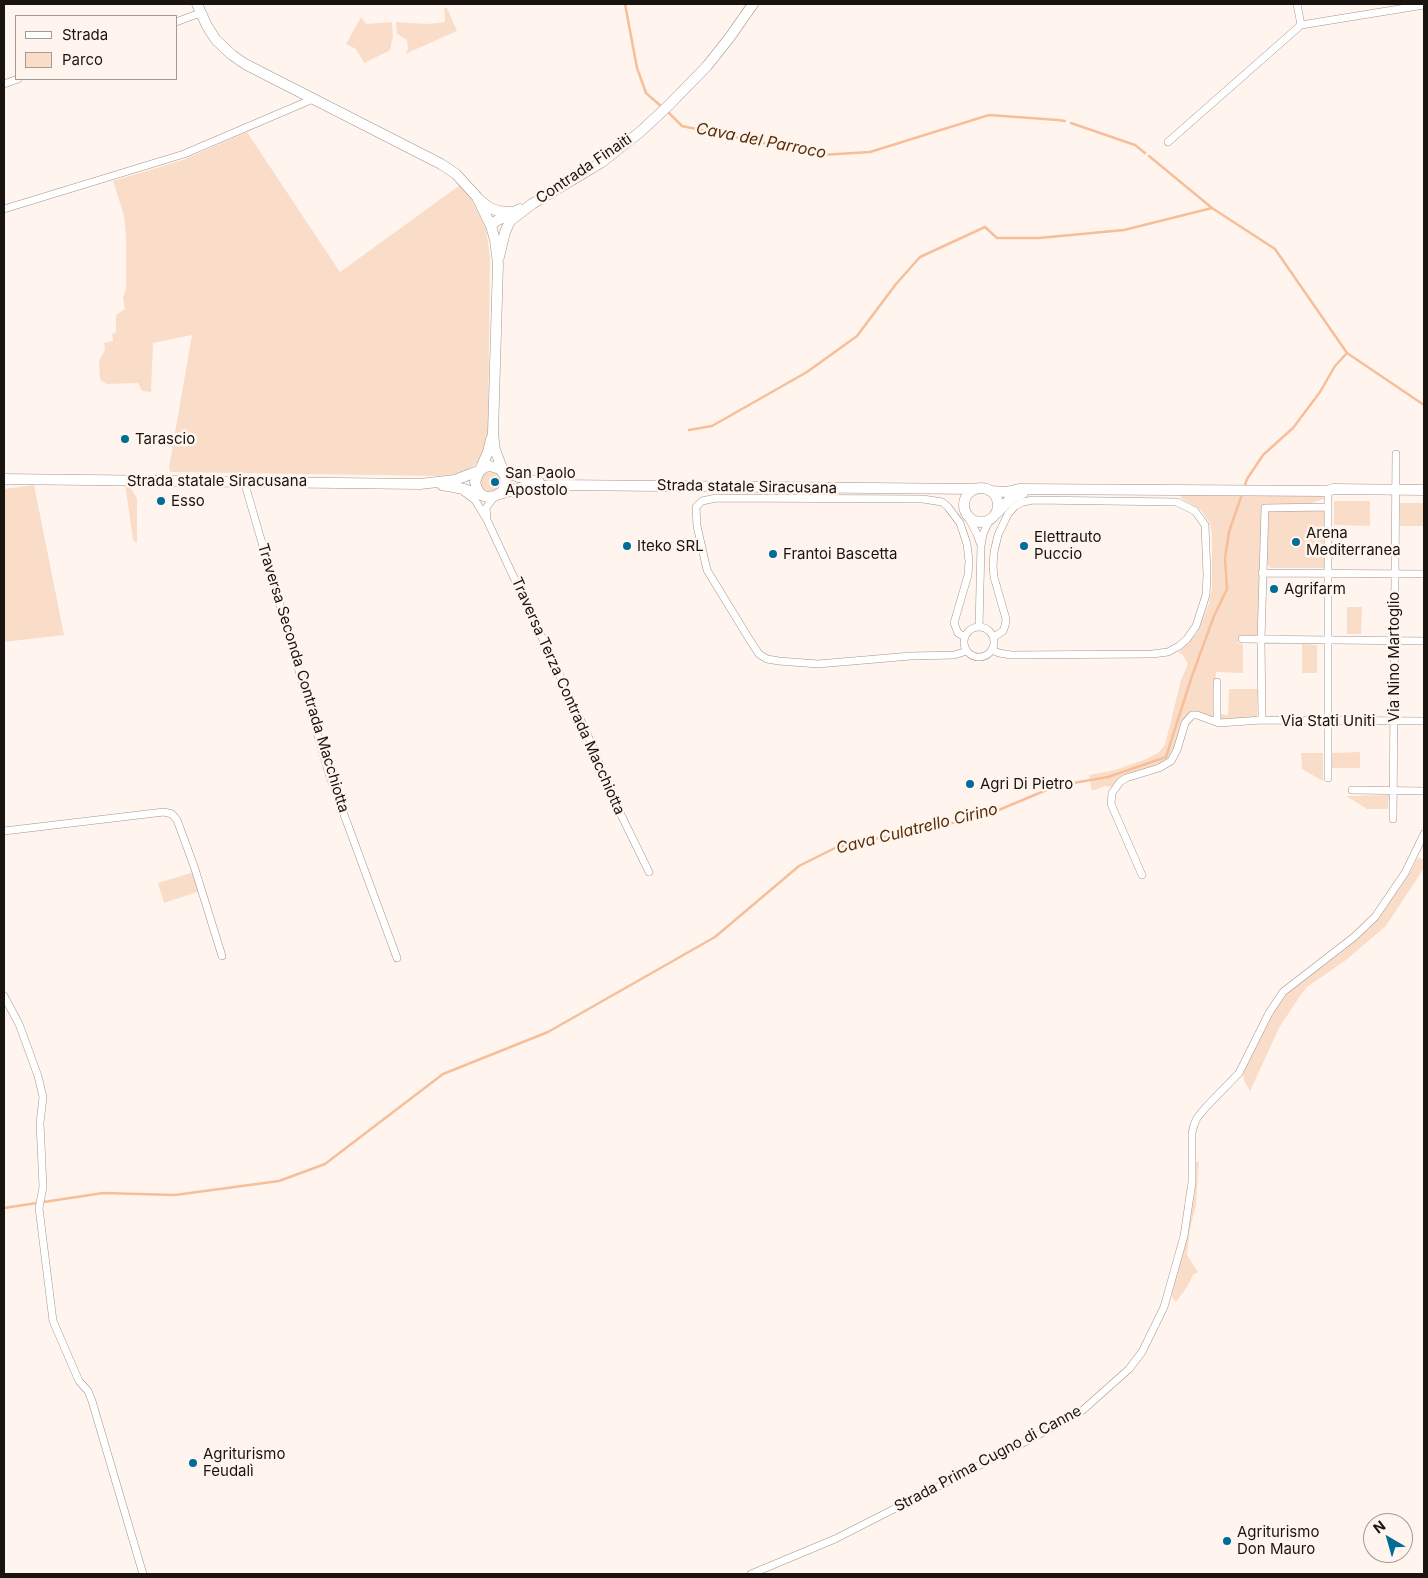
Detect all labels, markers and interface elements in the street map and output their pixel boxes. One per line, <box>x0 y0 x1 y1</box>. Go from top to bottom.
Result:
legend <box>15 15 178 80</box>
text: Strada <box>62 25 108 44</box>
text: Parco <box>62 50 103 69</box>
water label: Cava del Parroco <box>694 119 828 163</box>
street label: Contrada Finaiti <box>533 130 635 208</box>
place label: Tarascio <box>135 430 195 448</box>
marker: Tarascio <box>119 433 131 445</box>
place label: San Paolo Apostolo <box>505 464 576 499</box>
street label: Strada statale Siracusana <box>127 472 307 490</box>
marker: San Paolo Apostolo <box>489 476 501 488</box>
street label: Strada statale Siracusana <box>657 476 837 498</box>
place label: Esso <box>171 492 205 510</box>
marker: Esso <box>155 495 167 507</box>
place label: Arena Mediterranea <box>1306 524 1401 559</box>
place label: Elettrauto Puccio <box>1034 528 1102 563</box>
marker: Arena Mediterranea <box>1290 536 1302 548</box>
place label: Iteko SRL <box>637 537 704 555</box>
marker: Iteko SRL <box>621 540 633 552</box>
marker: Elettrauto Puccio <box>1018 540 1030 552</box>
street label: Traversa Seconda Contrada Macchiotta <box>253 541 353 815</box>
place label: Frantoi Bascetta <box>783 545 897 563</box>
marker: Frantoi Bascetta <box>767 548 779 560</box>
street label: Traversa Terza Contrada Macchiotta <box>507 575 629 817</box>
place label: Agrifarm <box>1284 580 1346 598</box>
marker: Agrifarm <box>1268 583 1280 595</box>
street label: Via Nino Martoglio <box>1385 592 1403 722</box>
street label: Via Stati Uniti <box>1281 712 1375 730</box>
place label: Agri Di Pietro <box>980 775 1073 793</box>
marker: Agri Di Pietro <box>964 778 976 790</box>
water label: Cava Culatrello Cirino <box>834 800 1000 858</box>
street label: Strada Prima Cugno di Canne <box>891 1402 1085 1516</box>
place label: Agriturismo Feudalì <box>203 1445 285 1480</box>
marker: Agriturismo Feudalì <box>187 1457 199 1469</box>
north arrow <box>1363 1513 1413 1563</box>
text: N <box>1370 1517 1389 1537</box>
place label: Agriturismo Don Mauro <box>1237 1523 1319 1558</box>
marker: Agriturismo Don Mauro <box>1221 1535 1233 1547</box>

